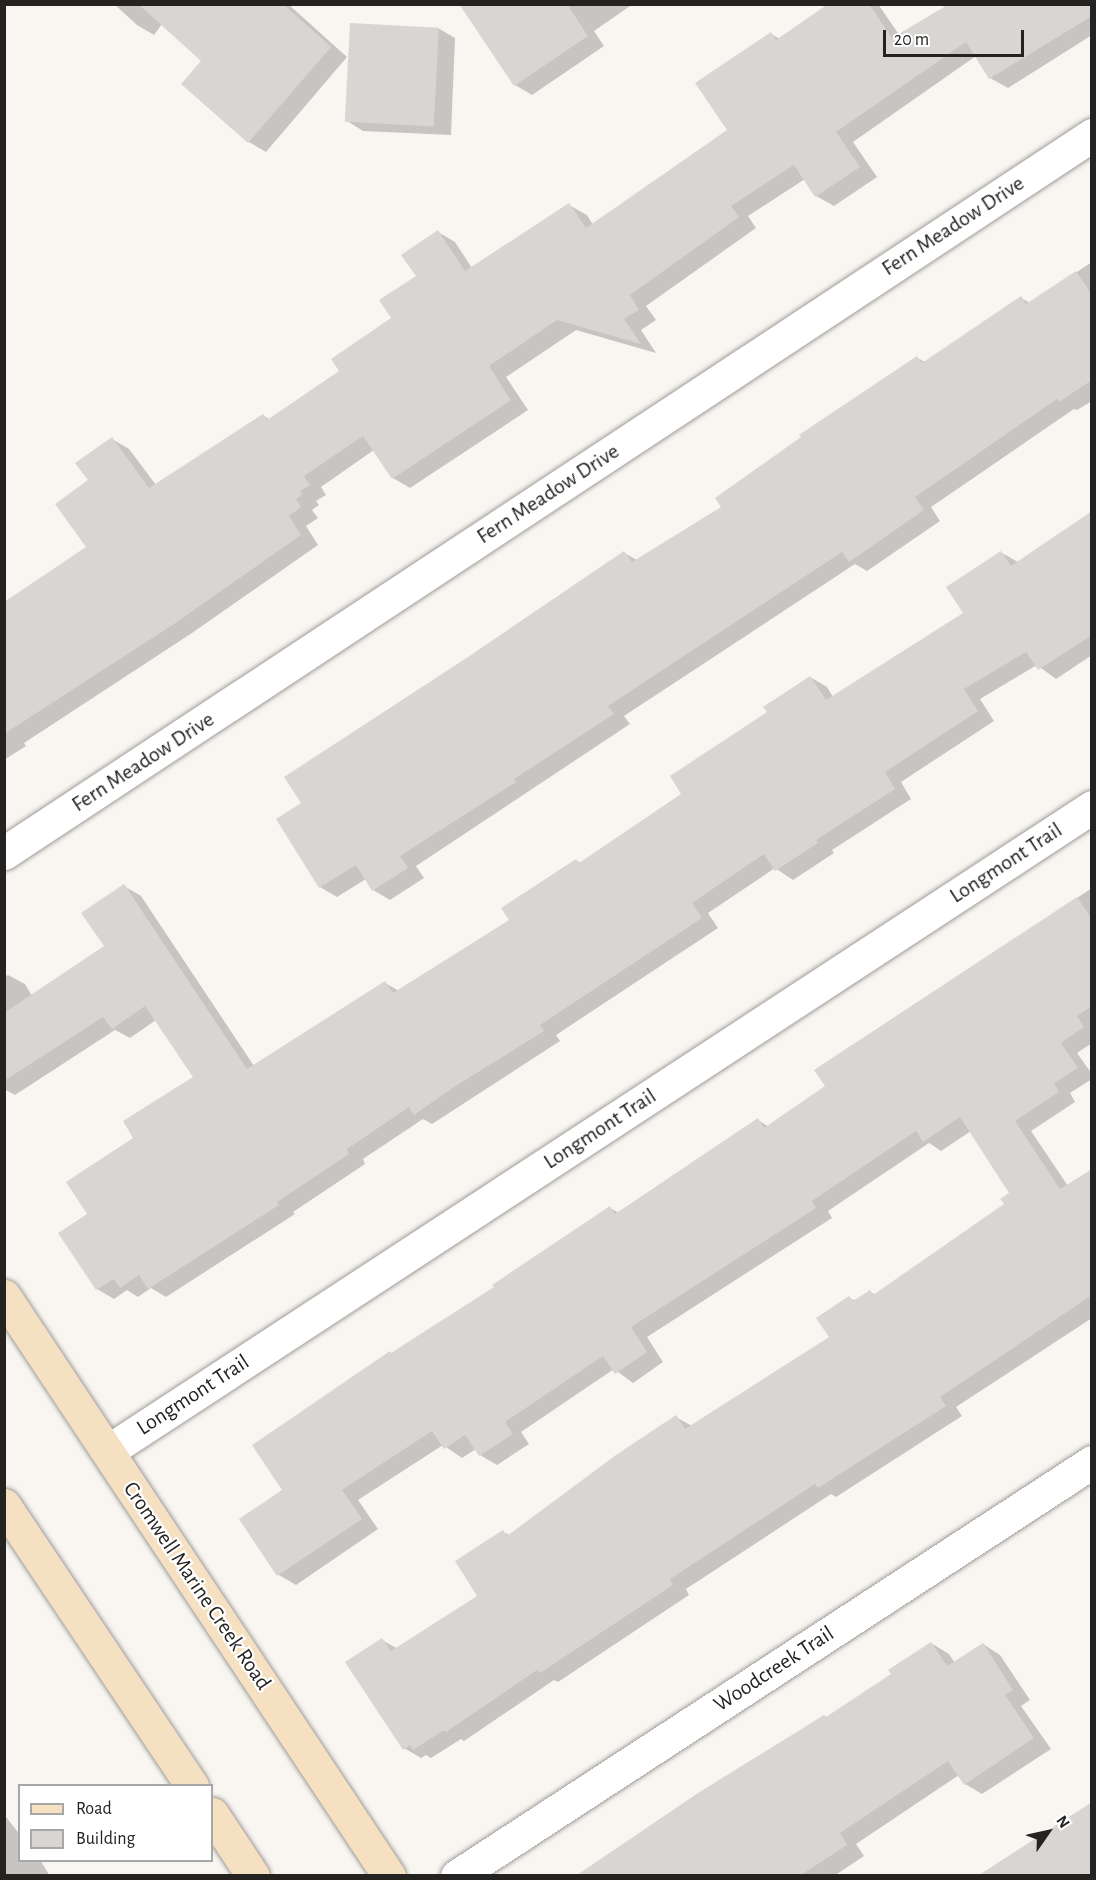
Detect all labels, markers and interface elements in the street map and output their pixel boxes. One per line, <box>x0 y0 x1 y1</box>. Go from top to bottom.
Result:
scale bar <box>886 18 1027 56</box>
text: 20 m <box>894 31 929 49</box>
street label: Fern Meadow Drive <box>877 170 1029 282</box>
street label: Fern Meadow Drive <box>472 438 624 550</box>
street label: Fern Meadow Drive <box>67 706 219 818</box>
street label: Longmont Trail <box>945 817 1067 909</box>
street label: Longmont Trail <box>539 1083 661 1175</box>
street label: Longmont Trail <box>132 1349 254 1441</box>
street label: Cromwell Marine Creek Road <box>117 1477 277 1695</box>
street label: Woodcreek Trail <box>709 1620 839 1718</box>
legend <box>18 1784 213 1862</box>
text: Road <box>76 1800 112 1818</box>
north arrow <box>1018 1802 1078 1862</box>
text: N <box>1053 1813 1073 1831</box>
text: Building <box>76 1830 135 1848</box>

